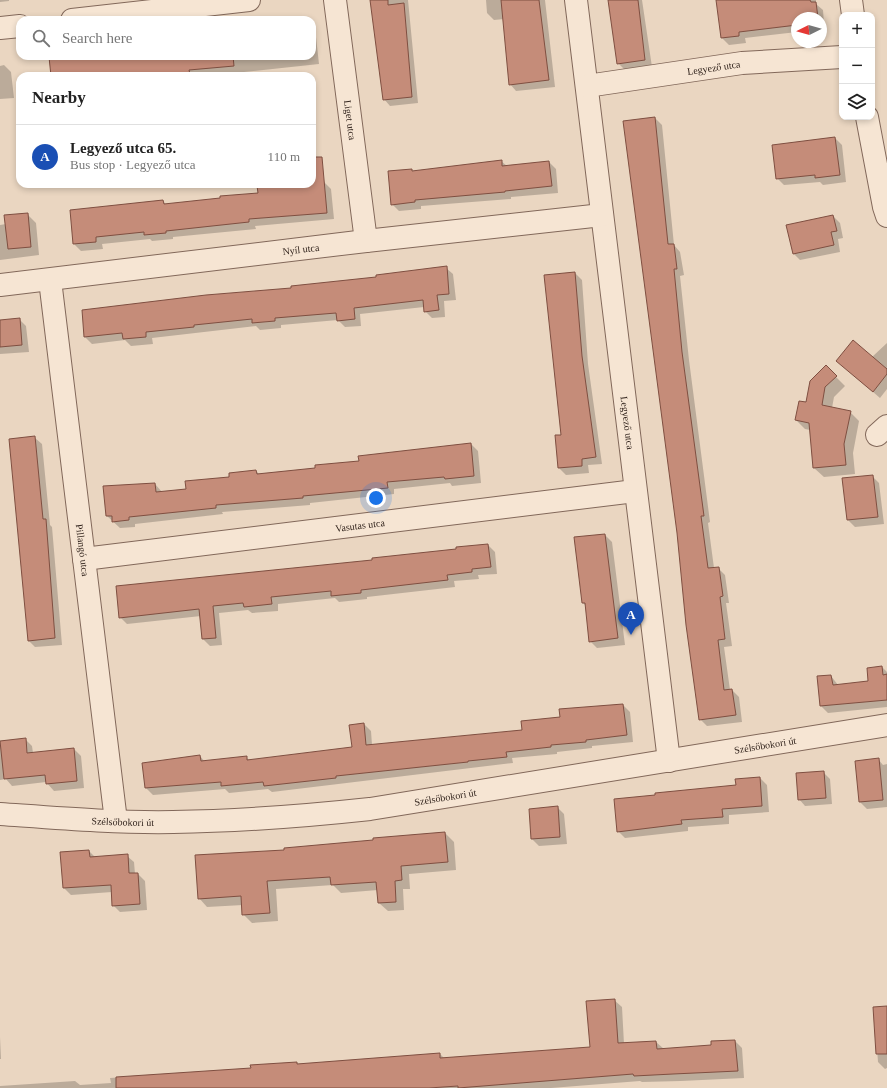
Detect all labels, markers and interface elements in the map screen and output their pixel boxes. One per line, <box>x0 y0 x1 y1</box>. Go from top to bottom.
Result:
north arrow <box>791 12 827 48</box>
map controls <box>839 12 875 120</box>
button: + <box>839 12 875 48</box>
search box <box>16 16 316 60</box>
icon: search <box>30 27 52 49</box>
text: Search here <box>62 30 132 46</box>
button: − <box>839 48 875 84</box>
street label: Legyező utca <box>686 58 742 77</box>
button: layers <box>839 84 875 120</box>
text: Nearby <box>32 88 86 107</box>
street label: Liget utca <box>342 99 358 141</box>
text: Legyező utca 65. <box>70 140 176 156</box>
text: A <box>40 149 50 164</box>
text: 110 m <box>268 149 300 164</box>
text: Bus stop · Legyező utca <box>70 157 196 172</box>
street label: Nyíl utca <box>282 242 320 257</box>
street label: Legyező utca <box>618 396 636 451</box>
your location <box>366 488 386 508</box>
street label: Vasutas utca <box>335 517 386 534</box>
street label: Pillangó utca <box>74 523 91 577</box>
pin: A <box>618 602 644 635</box>
street label: Szélsőbokori út <box>733 735 797 756</box>
street label: Szélsőbokori út <box>414 787 477 808</box>
street label: Szélsőbokori út <box>91 815 154 828</box>

